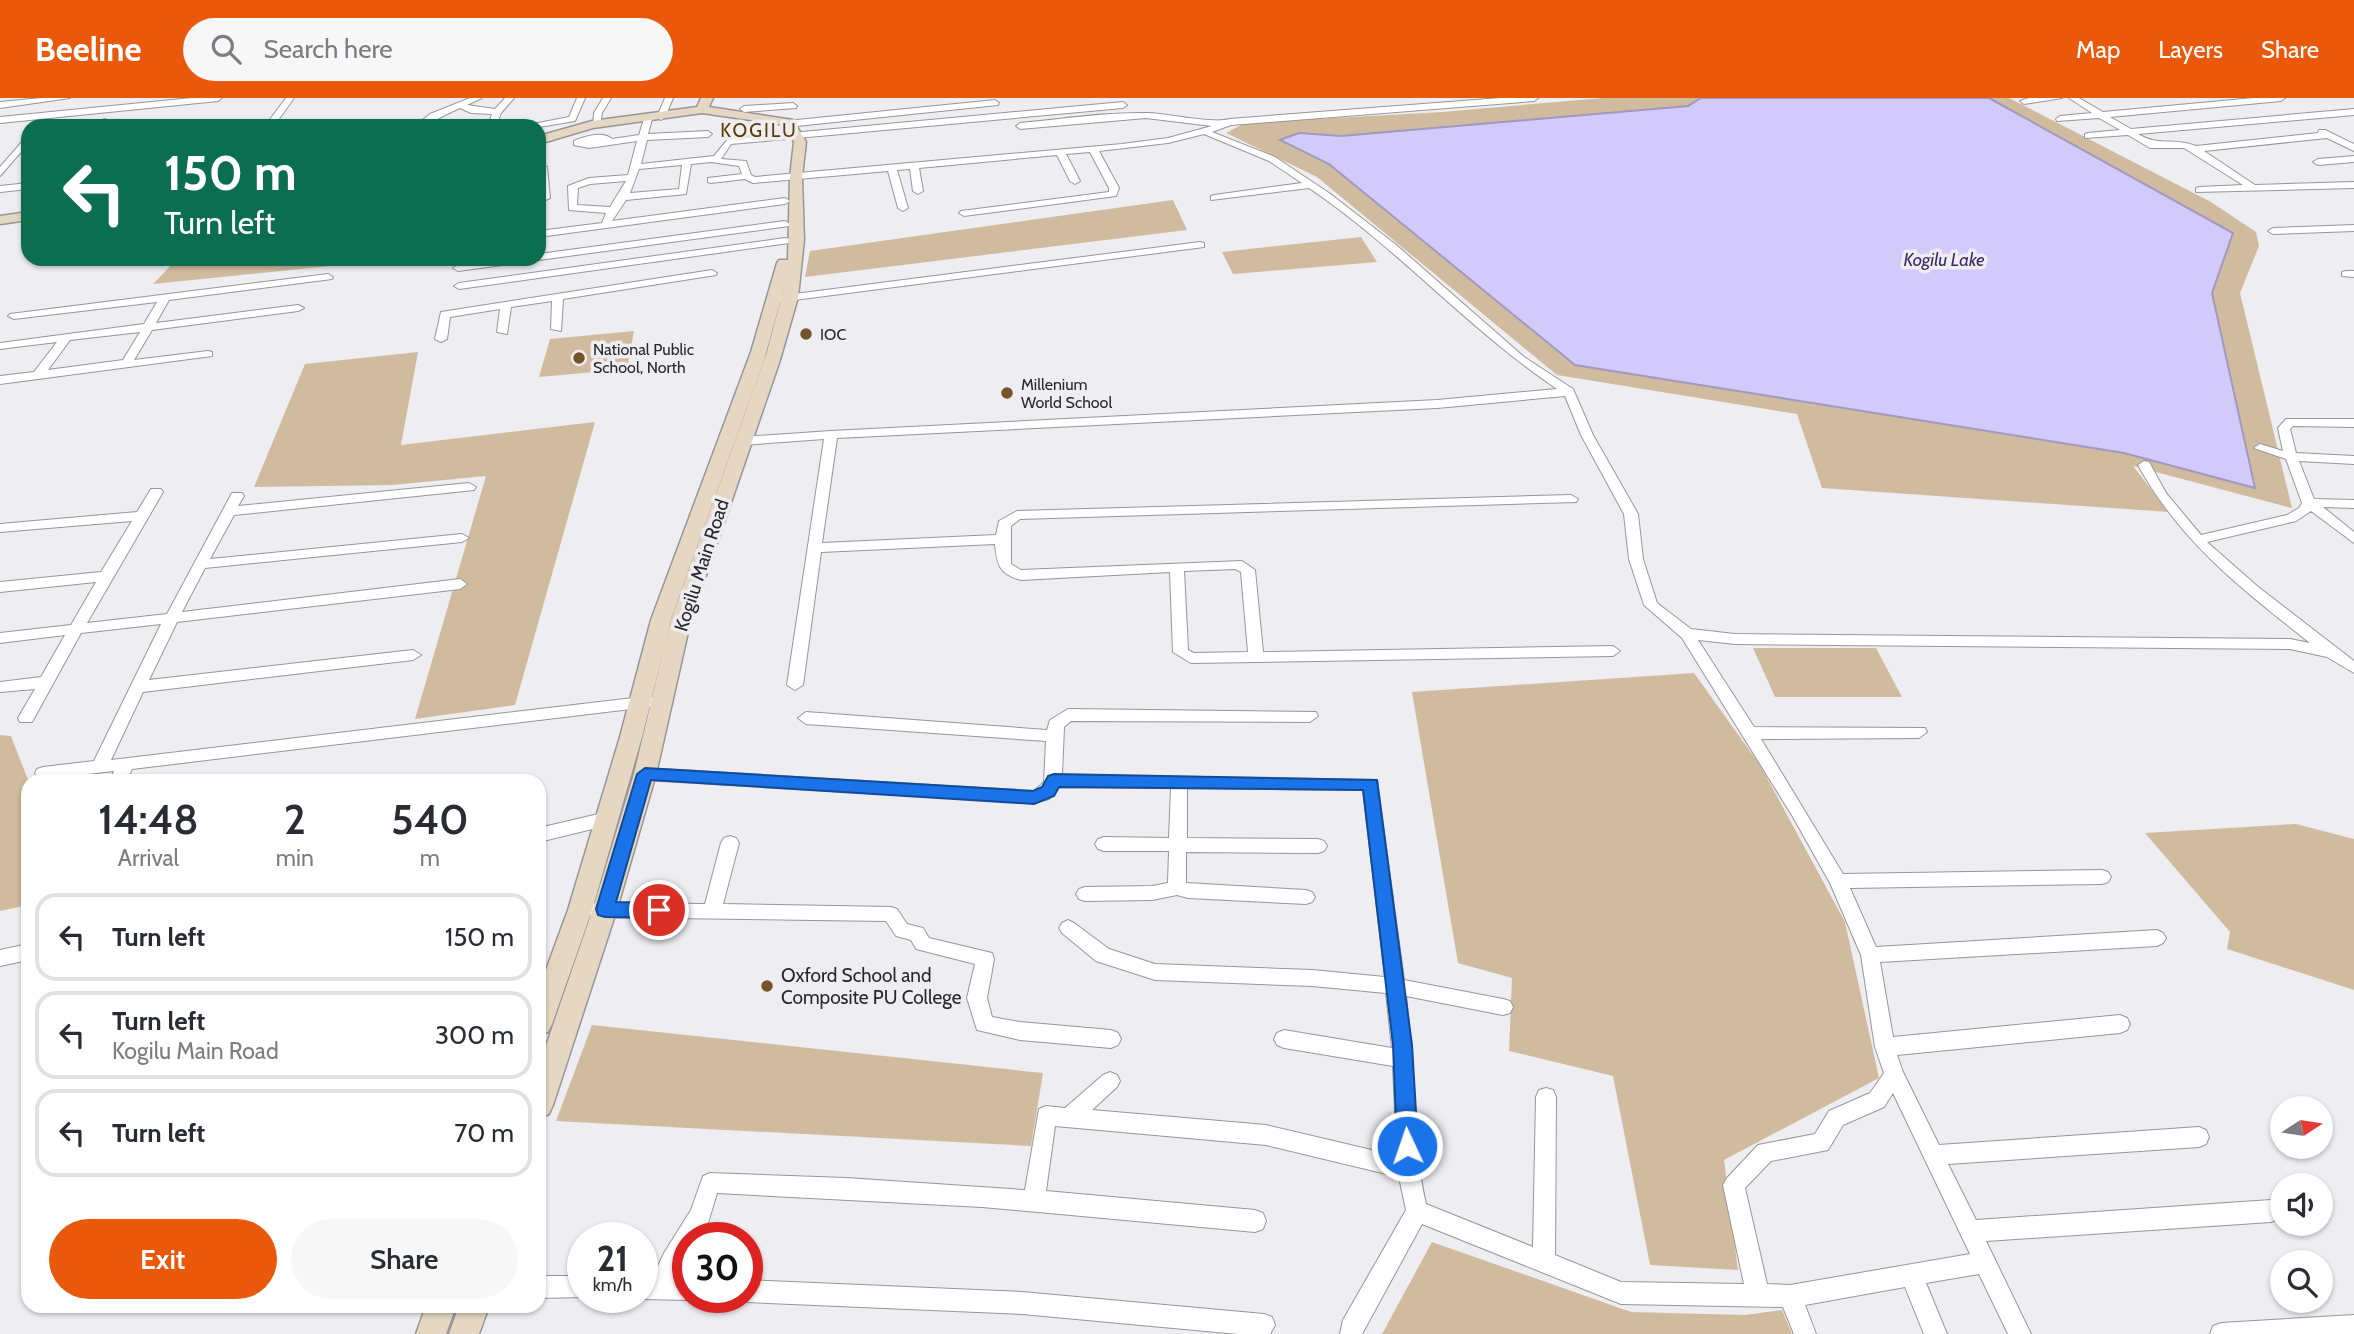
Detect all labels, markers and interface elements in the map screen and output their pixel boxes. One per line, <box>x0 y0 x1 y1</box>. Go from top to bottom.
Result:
search box <box>183 18 673 81</box>
text: Beeline <box>35 29 141 69</box>
icon: search <box>207 30 245 68</box>
text: Search here <box>263 33 393 65</box>
text: Map <box>2076 35 2120 64</box>
text: Layers <box>2158 35 2223 64</box>
text: Share <box>2261 35 2319 64</box>
district label: KOGILU <box>720 119 798 142</box>
text: 150 m <box>164 143 297 202</box>
icon: left <box>49 147 140 238</box>
text: Turn left <box>164 203 275 242</box>
water label: Kogilu Lake <box>1903 249 1985 271</box>
place label: IOC <box>820 325 846 344</box>
marker: IOC <box>798 326 814 342</box>
place label: National Public School, North <box>593 340 694 377</box>
marker: National Public School, North <box>571 350 587 366</box>
place label: Millenium World School <box>1021 375 1112 412</box>
marker: Millenium World School <box>999 385 1015 401</box>
street label: Kogilu Main Road <box>669 496 734 634</box>
text: 14:48 <box>98 793 199 845</box>
text: 2 <box>284 793 306 845</box>
text: 540 <box>391 793 469 845</box>
text: Arrival <box>118 844 179 872</box>
text: min <box>276 844 314 872</box>
text: m <box>420 844 440 872</box>
pin <box>629 880 689 940</box>
icon: arrive <box>640 891 678 929</box>
icon: left <box>53 918 91 956</box>
text: Turn left <box>112 921 205 953</box>
text: 150 m <box>445 921 514 953</box>
place label: Oxford School and Composite PU College <box>781 964 962 1009</box>
marker: Oxford School and Composite PU College <box>759 978 775 994</box>
text: Turn left <box>112 1005 205 1037</box>
icon: left <box>53 1016 91 1054</box>
text: 300 m <box>435 1019 514 1051</box>
text: Kogilu Main Road <box>112 1037 279 1065</box>
north arrow <box>2270 1096 2333 1158</box>
map controls <box>2270 1096 2333 1313</box>
position arrow <box>1370 1109 1444 1183</box>
icon: left <box>53 1114 91 1152</box>
text: Turn left <box>112 1117 205 1149</box>
text: 70 m <box>454 1117 514 1149</box>
button: sound <box>2270 1173 2333 1236</box>
button: Exit <box>49 1219 277 1299</box>
button: Share <box>291 1219 518 1299</box>
speed limit sign: 30 <box>672 1222 763 1313</box>
text: 21 <box>597 1237 628 1280</box>
button: search <box>2270 1250 2333 1313</box>
text: km/h <box>593 1274 632 1296</box>

